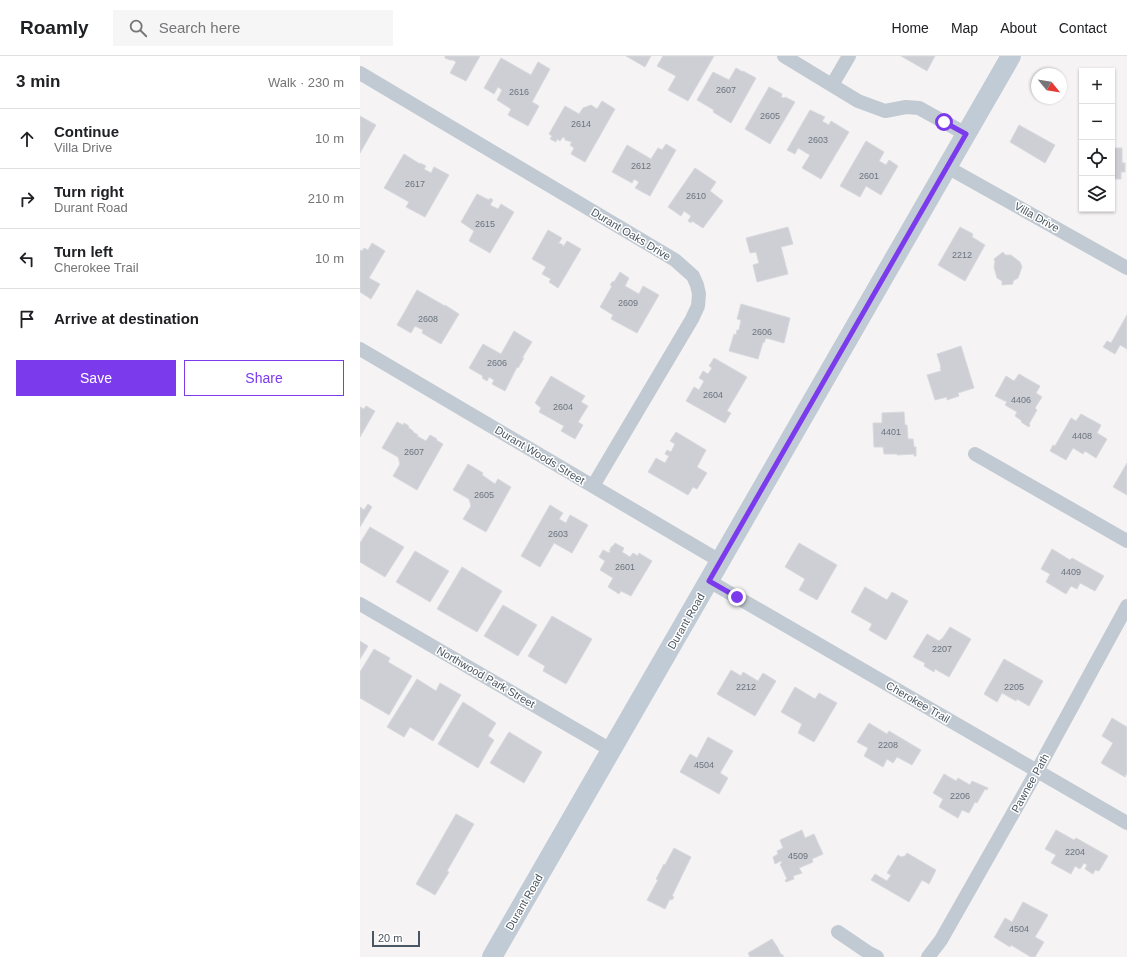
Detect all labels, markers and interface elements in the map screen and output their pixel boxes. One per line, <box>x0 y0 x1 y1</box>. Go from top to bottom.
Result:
search box <box>113 10 393 46</box>
text: Roamly <box>20 17 89 38</box>
icon: search <box>127 17 149 39</box>
text: Search here <box>159 19 240 36</box>
text: Home <box>892 20 929 36</box>
text: Map <box>951 20 978 36</box>
text: About <box>1000 20 1037 36</box>
text: Contact <box>1059 20 1107 36</box>
north arrow <box>1031 68 1067 104</box>
map controls <box>1079 68 1115 212</box>
button: + <box>1079 68 1115 104</box>
text: 3 min <box>16 72 60 91</box>
text: Walk · 230 m <box>268 75 344 90</box>
house number: 2607 <box>716 85 736 95</box>
house number: 2616 <box>509 87 529 97</box>
button: − <box>1079 104 1115 140</box>
house number: 2605 <box>760 111 780 121</box>
route start <box>935 113 953 131</box>
house number: 2614 <box>571 119 591 129</box>
text: Continue <box>54 123 119 140</box>
icon: ahead <box>16 128 38 150</box>
text: 10 m <box>315 131 344 146</box>
house number: 2603 <box>808 135 828 145</box>
text: Villa Drive <box>54 140 112 155</box>
button: locate <box>1079 140 1115 176</box>
house number: 2612 <box>631 161 651 171</box>
house number: 2601 <box>859 171 879 181</box>
button: layers <box>1079 176 1115 212</box>
house number: 2617 <box>405 179 425 189</box>
text: Turn right <box>54 183 124 200</box>
icon: right <box>16 188 38 210</box>
text: 210 m <box>308 191 344 206</box>
house number: 2610 <box>686 191 706 201</box>
text: Durant Road <box>54 200 128 215</box>
street label: Villa Drive <box>1013 200 1061 234</box>
street label: Durant Oaks Drive <box>589 206 673 262</box>
house number: 2615 <box>475 219 495 229</box>
text: Turn left <box>54 243 113 260</box>
icon: left <box>16 248 38 270</box>
house number: 2212 <box>952 250 972 260</box>
text: 10 m <box>315 251 344 266</box>
text: Cherokee Trail <box>54 260 139 275</box>
house number: 2609 <box>618 298 638 308</box>
icon: arrive <box>16 308 38 330</box>
text: Arrive at destination <box>54 310 199 327</box>
house number: 2608 <box>418 314 438 324</box>
house number: 2606 <box>752 327 772 337</box>
house number: 2606 <box>487 358 507 368</box>
button: Save <box>16 360 176 396</box>
button: Share <box>184 360 344 396</box>
house number: 2604 <box>703 390 723 400</box>
house number: 4406 <box>1011 395 1031 405</box>
house number: 2604 <box>553 402 573 412</box>
street label: Durant Woods Street <box>493 423 587 487</box>
house number: 4401 <box>881 427 901 437</box>
house number: 4408 <box>1072 431 1092 441</box>
house number: 2607 <box>404 447 424 457</box>
house number: 2605 <box>474 490 494 500</box>
house number: 2603 <box>548 529 568 539</box>
house number: 2601 <box>615 562 635 572</box>
house number: 4409 <box>1061 567 1081 577</box>
route end <box>728 588 746 606</box>
street label: Durant Road <box>665 591 707 651</box>
street label: Northwood Park Street <box>435 644 537 710</box>
house number: 2207 <box>932 644 952 654</box>
street label: Cherokee Trail <box>884 679 952 725</box>
house number: 2212 <box>736 682 756 692</box>
house number: 2205 <box>1004 682 1024 692</box>
house number: 2208 <box>878 740 898 750</box>
street label: Pawnee Path <box>1009 751 1051 815</box>
house number: 4504 <box>694 760 714 770</box>
house number: 2206 <box>950 791 970 801</box>
house number: 2204 <box>1065 847 1085 857</box>
house number: 4509 <box>788 851 808 861</box>
street label: Durant Road <box>503 872 545 932</box>
house number: 4504 <box>1009 924 1029 934</box>
scale bar <box>372 929 420 948</box>
text: 20 m <box>378 932 402 944</box>

